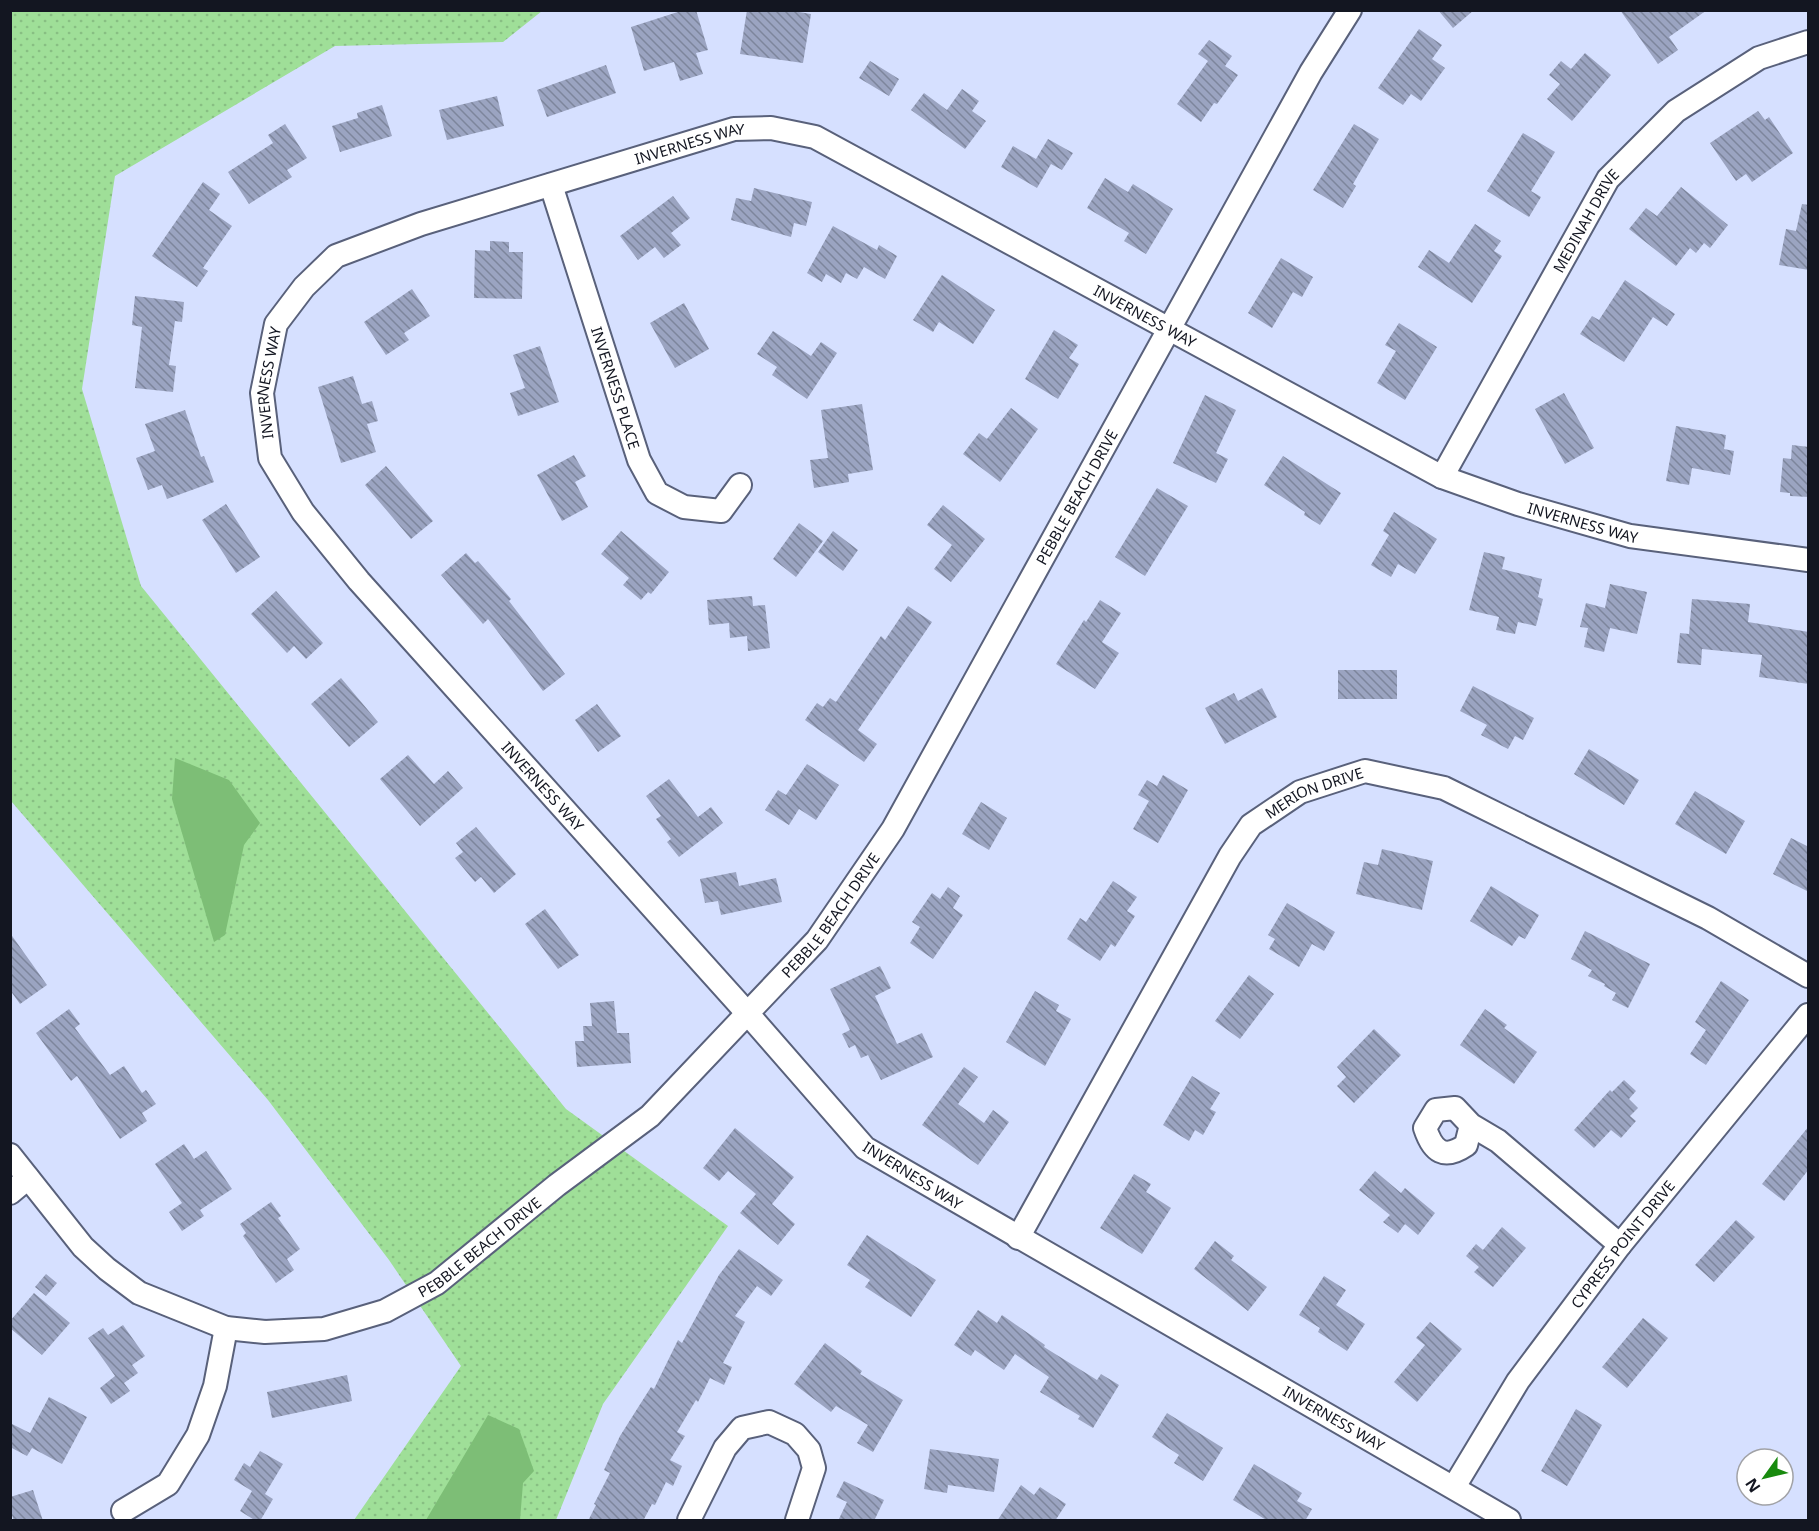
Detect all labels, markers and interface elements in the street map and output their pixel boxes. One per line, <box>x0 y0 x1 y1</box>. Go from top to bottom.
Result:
street label: INVERNESS WAY <box>632 119 745 169</box>
street label: MEDINAH DRIVE <box>1548 164 1623 276</box>
street label: INVERNESS WAY <box>1090 280 1200 352</box>
street label: INVERNESS WAY <box>252 324 285 440</box>
street label: INVERNESS PLACE <box>587 324 645 452</box>
street label: PEBBLE BEACH DRIVE <box>1031 426 1122 568</box>
street label: INVERNESS WAY <box>1525 497 1640 547</box>
street label: INVERNESS WAY <box>497 737 589 835</box>
street label: MERION DRIVE <box>1261 762 1366 823</box>
street label: PEBBLE BEACH DRIVE <box>777 849 884 982</box>
street label: INVERNESS WAY <box>859 1136 967 1214</box>
street label: CYPRESS POINT DRIVE <box>1566 1176 1679 1312</box>
street label: PEBBLE BEACH DRIVE <box>414 1192 545 1302</box>
street label: INVERNESS WAY <box>1280 1381 1389 1455</box>
north arrow <box>1735 1447 1795 1507</box>
text: N <box>1740 1474 1765 1497</box>

